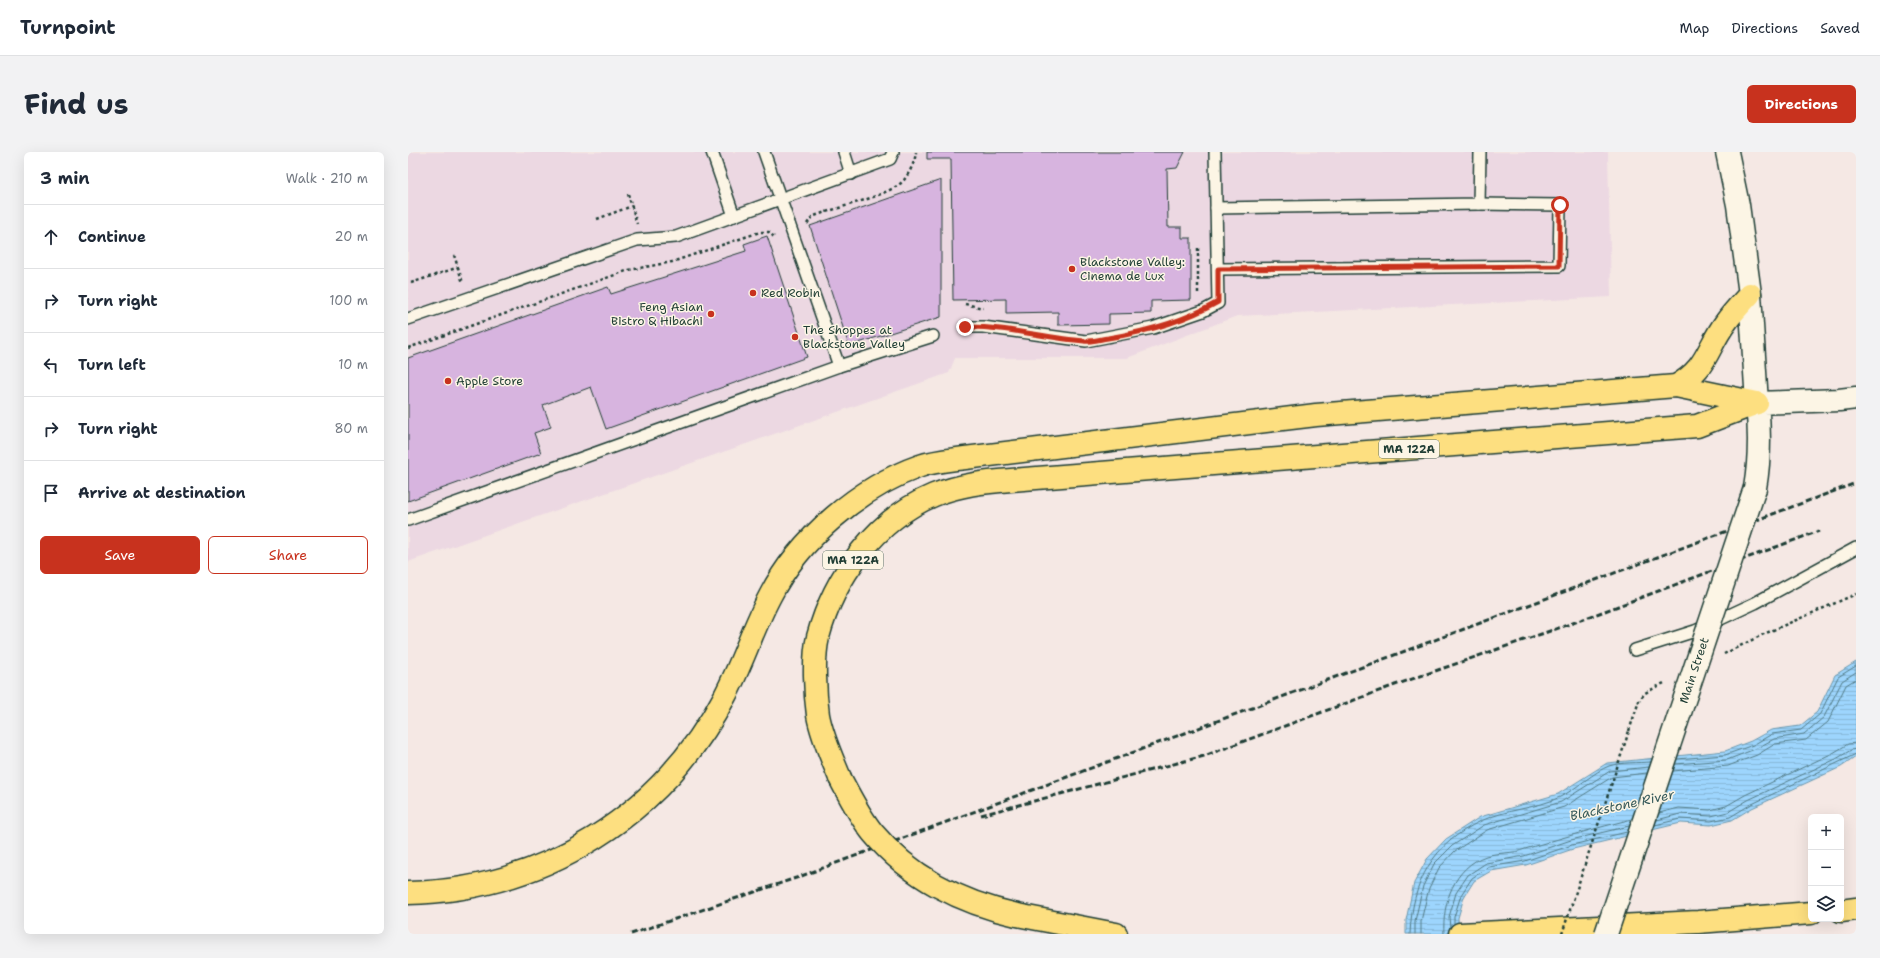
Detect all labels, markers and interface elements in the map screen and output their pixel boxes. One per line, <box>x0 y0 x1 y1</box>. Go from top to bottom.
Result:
text: Turnpoint <box>20 15 116 40</box>
text: Map <box>1680 19 1710 37</box>
text: Directions <box>1732 19 1798 37</box>
text: Saved <box>1820 19 1860 37</box>
text: Find us <box>24 85 129 123</box>
button: Directions <box>1747 85 1856 123</box>
text: 3 min <box>40 167 90 189</box>
text: Walk · 210 m <box>286 170 368 187</box>
route start <box>1551 196 1569 214</box>
icon: ahead <box>40 226 62 248</box>
text: Continue <box>78 227 146 247</box>
text: 20 m <box>335 228 368 245</box>
place label: Blackstone Valley: Cinema de Lux <box>1080 254 1185 284</box>
marker: Blackstone Valley: Cinema de Lux <box>1067 264 1077 274</box>
place label: Red Robin <box>761 285 820 301</box>
marker: Red Robin <box>748 288 758 298</box>
icon: right <box>40 290 62 312</box>
text: Turn right <box>78 291 158 311</box>
text: 100 m <box>329 292 368 309</box>
place label: Feng Asian Bistro & Hibachi <box>611 299 703 329</box>
marker: Feng Asian Bistro & Hibachi <box>706 309 716 319</box>
route end <box>956 318 974 336</box>
place label: The Shoppes at Blackstone Valley <box>803 322 905 352</box>
marker: The Shoppes at Blackstone Valley <box>790 332 800 342</box>
icon: left <box>40 354 62 376</box>
text: Turn left <box>78 355 146 375</box>
text: 10 m <box>338 356 368 373</box>
place label: Apple Store <box>456 373 523 389</box>
marker: Apple Store <box>443 376 453 386</box>
icon: right <box>40 418 62 440</box>
text: Turn right <box>78 419 158 439</box>
text: 80 m <box>334 420 368 437</box>
road number: MA 122A <box>1379 440 1439 458</box>
icon: arrive <box>40 482 62 504</box>
text: Arrive at destination <box>78 483 246 503</box>
button: Save <box>40 536 200 574</box>
button: Share <box>208 536 368 574</box>
road number: MA 122A <box>823 551 883 569</box>
street label: Main Street <box>1676 635 1713 706</box>
water label: Blackstone River <box>1568 785 1677 824</box>
map controls <box>1808 814 1844 922</box>
button: + <box>1808 814 1844 850</box>
button: − <box>1808 850 1844 886</box>
button: layers <box>1808 886 1844 922</box>

